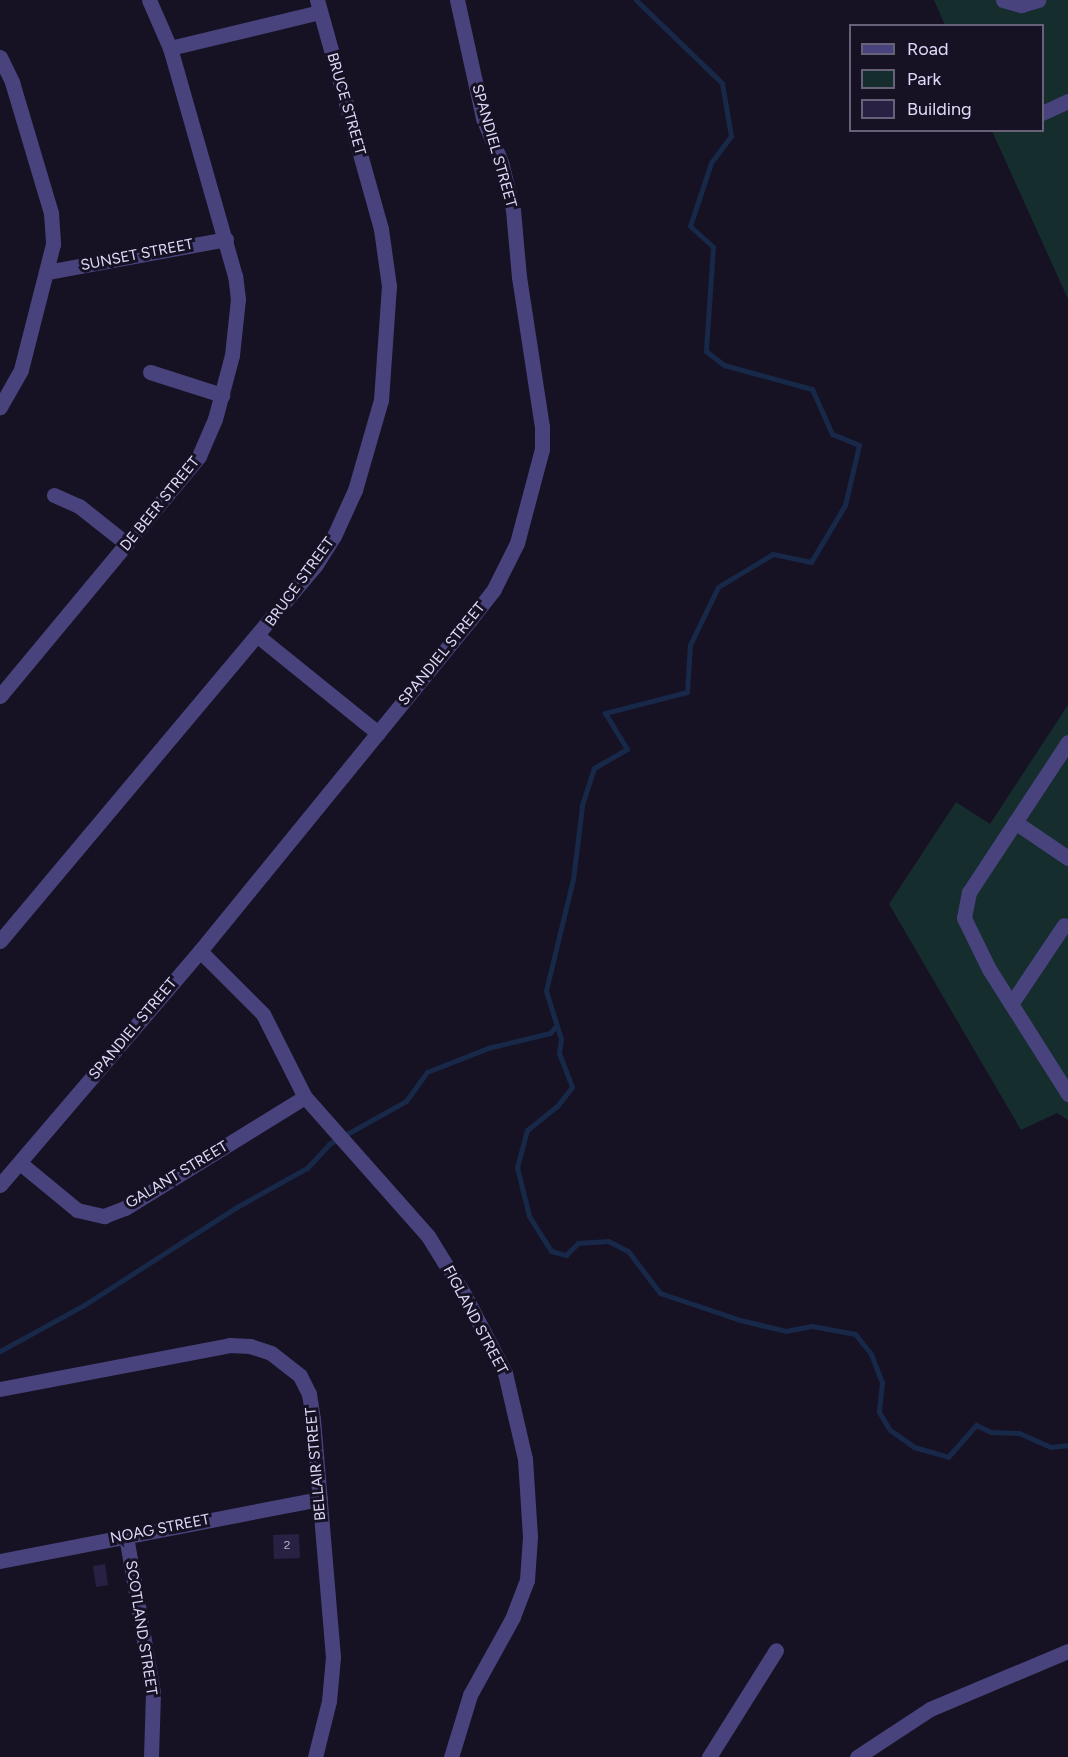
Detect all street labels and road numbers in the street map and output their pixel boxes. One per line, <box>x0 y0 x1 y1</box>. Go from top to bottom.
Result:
street label: BRUCE STREET <box>323 51 369 157</box>
street label: SPANDIEL STREET <box>468 82 520 210</box>
street label: SUNSET STREET <box>79 235 195 275</box>
street label: DE BEER STREET <box>117 453 203 555</box>
street label: BRUCE STREET <box>262 534 338 630</box>
street label: SPANDIEL STREET <box>395 599 489 709</box>
street label: SPANDIEL STREET <box>85 974 181 1084</box>
street label: GALANT STREET <box>123 1137 231 1213</box>
street label: FIGLAND STREET <box>439 1263 511 1377</box>
street label: BELLAIR STREET <box>302 1406 330 1522</box>
street label: NOAG STREET <box>109 1511 211 1547</box>
street label: SCOTLAND STREET <box>121 1559 161 1697</box>

